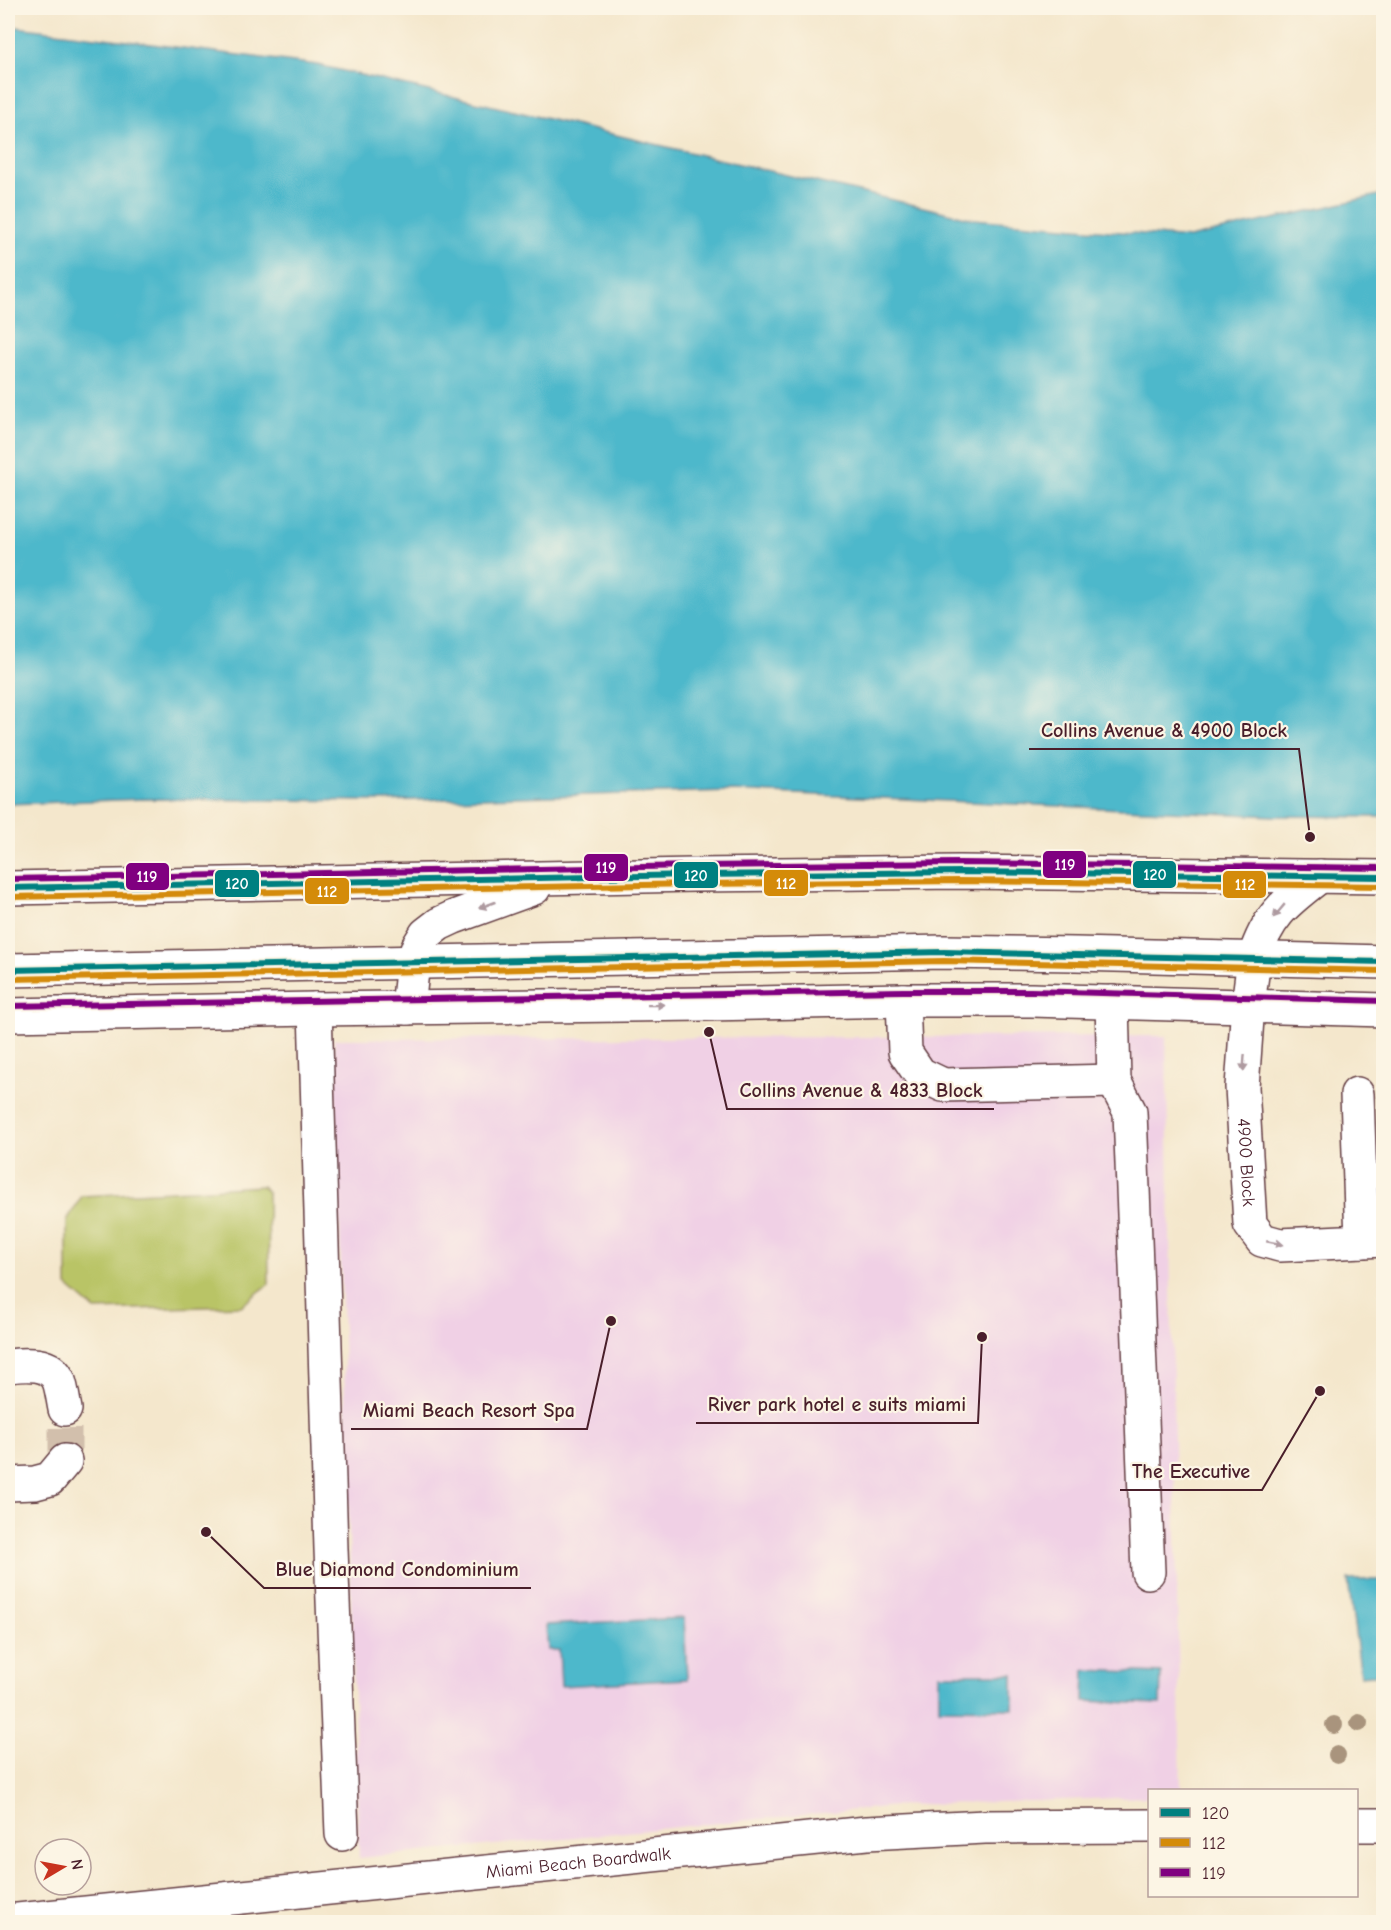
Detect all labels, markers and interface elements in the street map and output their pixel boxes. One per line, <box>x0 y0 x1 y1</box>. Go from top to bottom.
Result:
callout: Collins Avenue & 4900 Block <box>1029 711 1299 749</box>
text: Collins Avenue & 4900 Block <box>1041 719 1287 742</box>
line badge: 119 <box>1042 850 1087 879</box>
line badge: 119 <box>583 853 629 882</box>
text: 119 <box>1055 856 1075 874</box>
text: 119 <box>596 859 616 877</box>
line badge: 120 <box>1132 860 1177 889</box>
line badge: 120 <box>673 861 719 889</box>
line badge: 119 <box>125 862 170 891</box>
text: 120 <box>1143 866 1167 884</box>
text: 120 <box>684 867 708 885</box>
text: 119 <box>137 868 157 886</box>
line badge: 120 <box>214 869 260 898</box>
line badge: 112 <box>763 869 809 897</box>
line badge: 112 <box>1222 870 1267 899</box>
text: 120 <box>225 875 249 893</box>
text: 112 <box>776 875 796 893</box>
text: 112 <box>1235 876 1255 894</box>
line badge: 112 <box>304 877 350 905</box>
text: 112 <box>317 883 337 901</box>
one-way arrow <box>478 901 496 911</box>
one-way arrow <box>1272 903 1285 919</box>
one-way arrow <box>646 1000 665 1010</box>
one-way arrow <box>1239 1054 1248 1073</box>
callout: Collins Avenue & 4833 Block <box>727 1071 994 1109</box>
text: Collins Avenue & 4833 Block <box>740 1079 983 1102</box>
street label: 4900 Block <box>1233 1118 1259 1207</box>
one-way arrow <box>1266 1239 1285 1248</box>
callout: River park hotel e suits miami <box>696 1385 978 1423</box>
callout: Miami Beach Resort Spa <box>351 1391 587 1429</box>
text: River park hotel e suits miami <box>708 1393 966 1416</box>
text: Miami Beach Resort Spa <box>363 1399 575 1422</box>
callout: The Executive <box>1120 1452 1262 1490</box>
text: The Executive <box>1132 1460 1250 1483</box>
callout: Blue Diamond Condominium <box>264 1550 531 1588</box>
text: Blue Diamond Condominium <box>275 1558 519 1581</box>
legend <box>1148 1789 1358 1897</box>
text: 120 <box>1202 1803 1230 1824</box>
text: 112 <box>1202 1833 1226 1854</box>
north arrow <box>33 1837 93 1897</box>
street label: Miami Beach Boardwalk <box>485 1843 672 1883</box>
text: N <box>67 1858 87 1871</box>
text: 119 <box>1202 1863 1226 1884</box>

